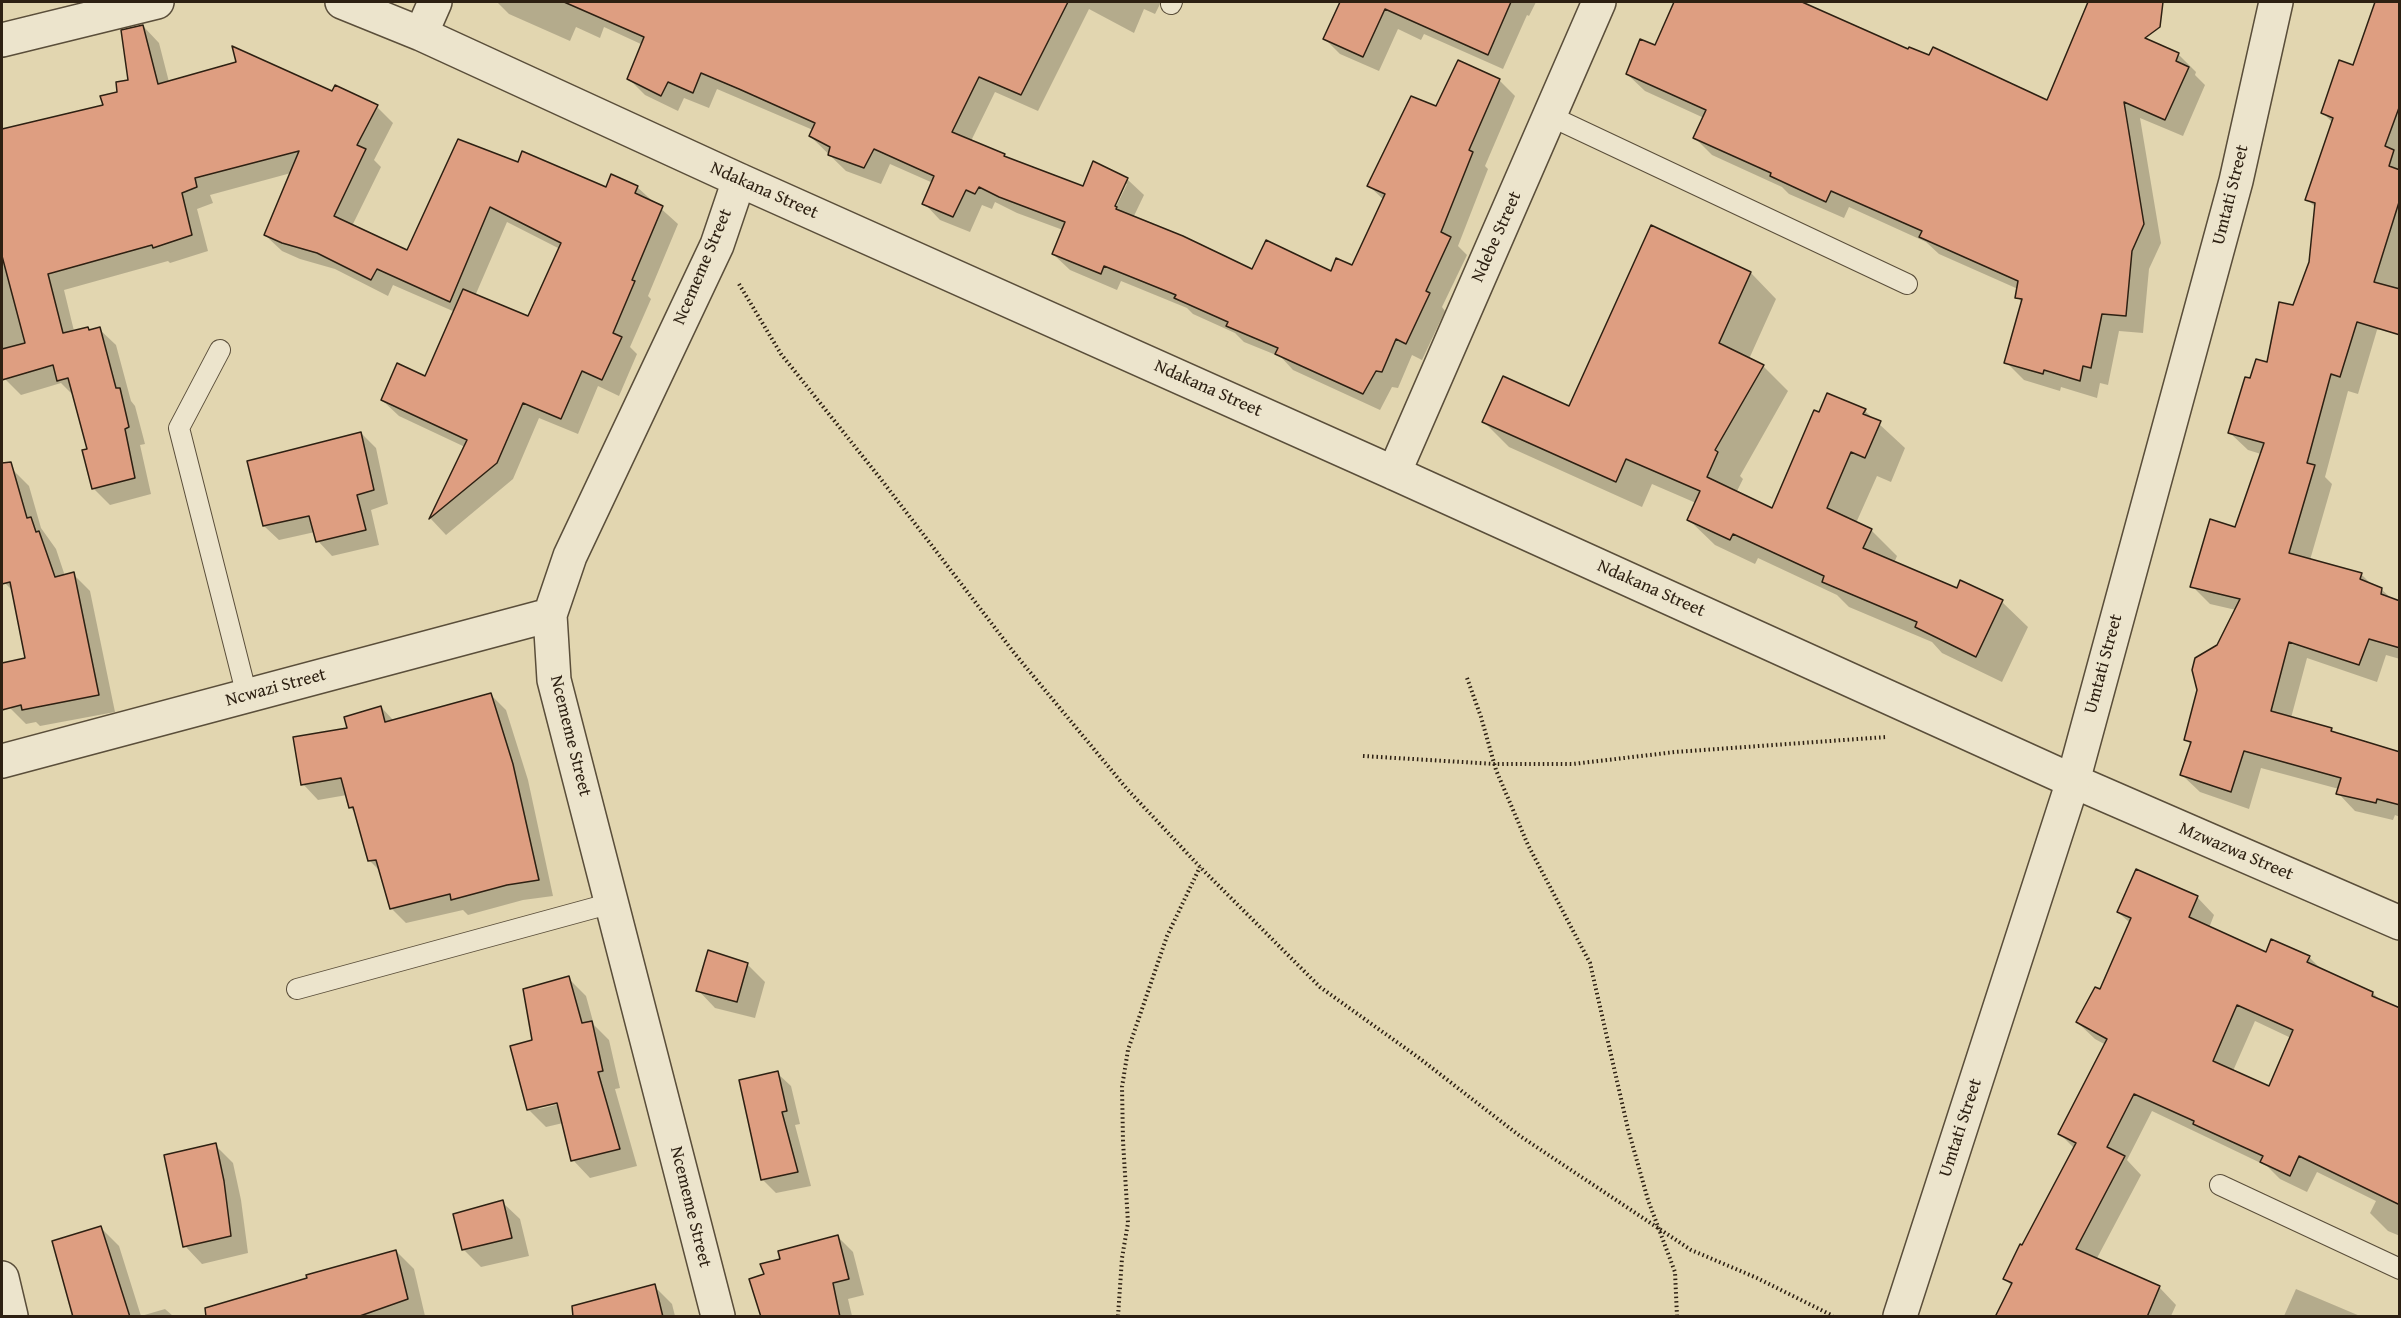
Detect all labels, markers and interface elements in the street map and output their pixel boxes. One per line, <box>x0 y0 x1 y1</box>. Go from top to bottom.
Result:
street label: Umtati Street <box>2208 143 2254 247</box>
street label: Ndakana Street <box>707 158 821 224</box>
street label: Ndebe Street <box>1467 188 1527 286</box>
street label: Ncememe Street <box>669 206 737 328</box>
street label: Ndakana Street <box>1151 356 1265 422</box>
street label: Ndakana Street <box>1594 556 1708 622</box>
street label: Umtati Street <box>2080 612 2128 716</box>
street label: Ncwazi Street <box>223 664 329 712</box>
street label: Ncememe Street <box>545 673 595 799</box>
street label: Mzwazwa Street <box>2176 818 2296 886</box>
street label: Umtati Street <box>1935 1076 1987 1180</box>
street label: Ncememe Street <box>665 1144 715 1270</box>

